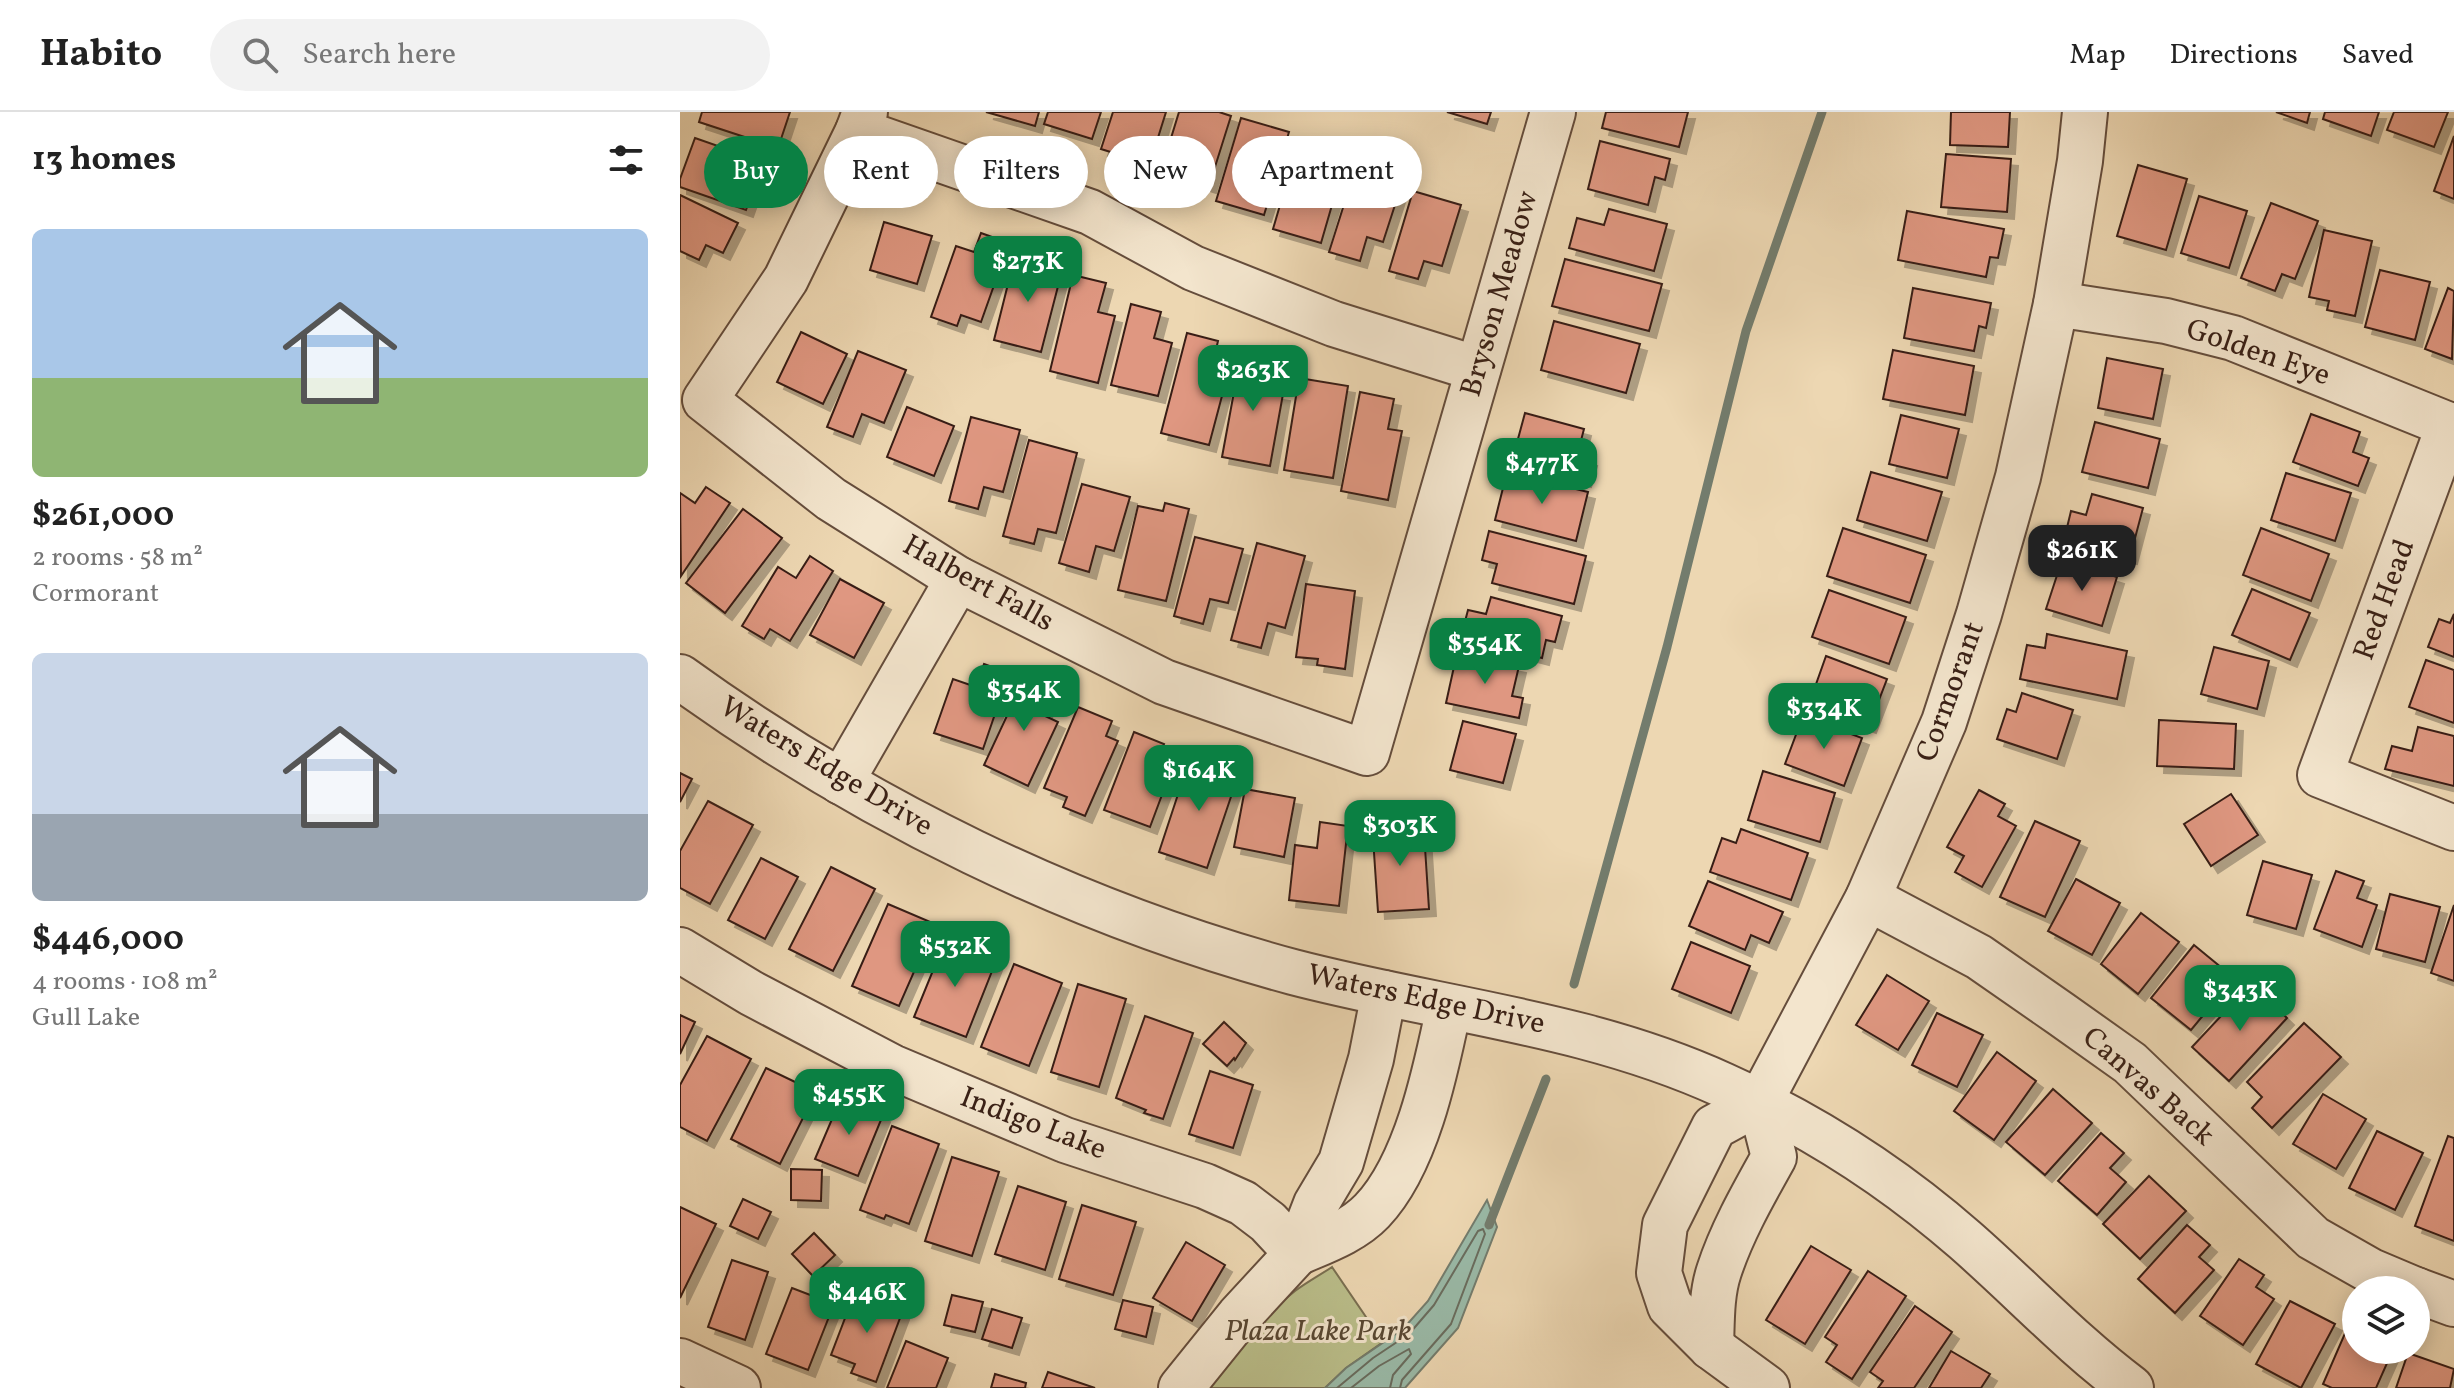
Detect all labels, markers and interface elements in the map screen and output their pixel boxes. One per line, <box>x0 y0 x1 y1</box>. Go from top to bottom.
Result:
search box <box>210 19 770 91</box>
text: Habito <box>40 29 162 82</box>
icon: search <box>238 33 282 77</box>
text: Search here <box>302 34 456 76</box>
text: Map <box>2070 36 2126 75</box>
text: Directions <box>2170 36 2298 75</box>
text: Saved <box>2342 36 2414 75</box>
chip: Buy <box>704 136 808 208</box>
chip: Rent <box>824 136 938 208</box>
chip: Filters <box>954 136 1088 208</box>
chip: New <box>1104 136 1216 208</box>
chip: Apartment <box>1232 136 1422 208</box>
text: 13 homes <box>32 137 176 184</box>
icon: filters <box>604 138 648 182</box>
street label: Bryson Meadow <box>1451 186 1549 402</box>
pin: $273K <box>972 236 1084 304</box>
text: $273K <box>992 244 1064 280</box>
icon: home <box>268 281 412 425</box>
street label: Golden Eye <box>2180 309 2336 397</box>
pin: $263K <box>1197 345 1309 413</box>
text: $263K <box>1216 353 1290 389</box>
pin: $477K <box>1486 438 1598 506</box>
text: $477K <box>1505 446 1579 482</box>
text: $261,000 <box>32 493 174 540</box>
street label: Halbert Falls <box>895 525 1061 643</box>
pin: $261K <box>2026 525 2138 593</box>
text: $261K <box>2046 533 2118 569</box>
street label: Red Head <box>2344 534 2426 666</box>
text: 2 rooms · 58 m² <box>32 540 203 576</box>
text: Cormorant <box>32 576 159 612</box>
street label: Cormorant <box>1906 616 1996 768</box>
pin: $354K <box>1429 618 1541 686</box>
text: $354K <box>1448 626 1522 662</box>
pin: $354K <box>968 665 1080 733</box>
text: $354K <box>987 673 1061 709</box>
pin: $334K <box>1768 683 1880 751</box>
street label: Waters Edge Drive <box>711 687 941 847</box>
text: $334K <box>1786 691 1862 727</box>
icon: home <box>268 705 412 849</box>
pin: $164K <box>1143 745 1255 813</box>
text: $164K <box>1162 753 1236 789</box>
pin: $303K <box>1344 800 1456 868</box>
text: $303K <box>1362 808 1438 844</box>
text: $446,000 <box>32 917 184 964</box>
pin: $532K <box>899 921 1011 989</box>
text: $532K <box>919 929 991 965</box>
street label: Waters Edge Drive <box>1303 954 1549 1046</box>
text: 4 rooms · 108 m² <box>32 964 218 1000</box>
pin: $343K <box>2184 965 2296 1033</box>
text: $343K <box>2203 973 2277 1009</box>
text: Gull Lake <box>32 1000 140 1036</box>
street label: Canvas Back <box>2073 1018 2223 1156</box>
pin: $455K <box>793 1069 905 1137</box>
text: $455K <box>812 1077 886 1113</box>
street label: Indigo Lake <box>954 1077 1112 1171</box>
pin: $446K <box>811 1267 923 1335</box>
text: $446K <box>828 1275 907 1311</box>
map controls <box>2342 1276 2430 1364</box>
button: layers <box>2342 1276 2430 1364</box>
park label: Plaza Lake Park <box>1224 1311 1412 1353</box>

